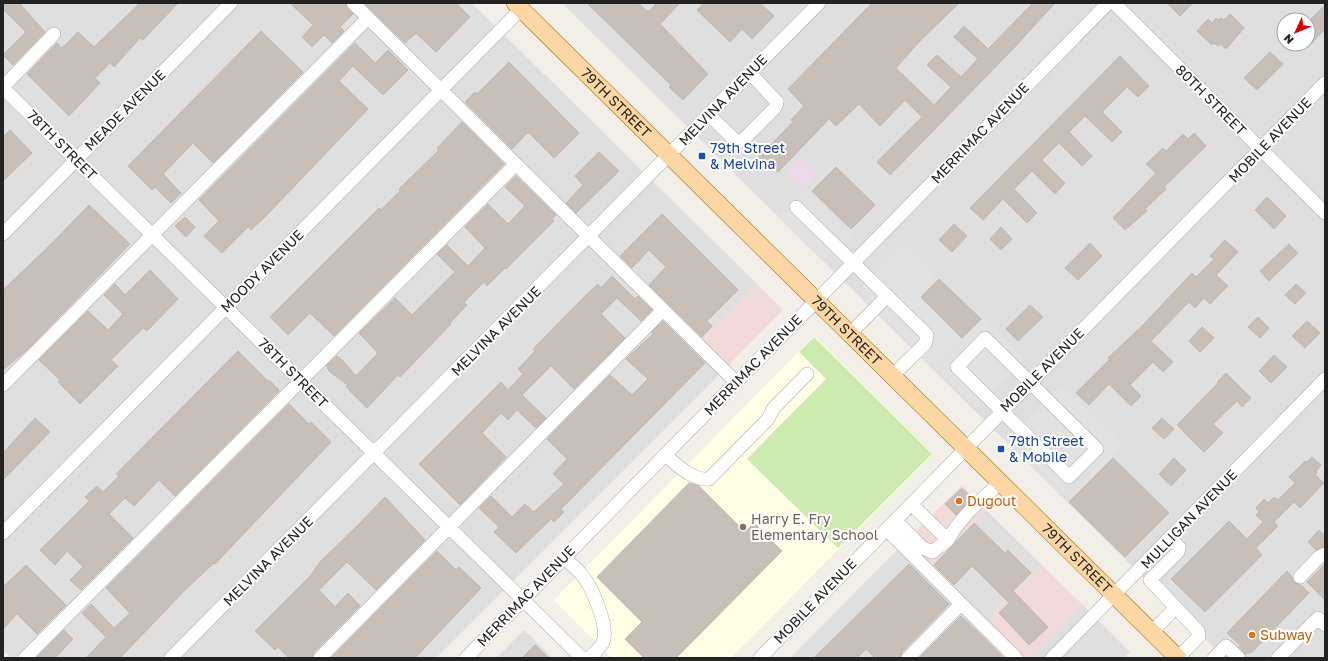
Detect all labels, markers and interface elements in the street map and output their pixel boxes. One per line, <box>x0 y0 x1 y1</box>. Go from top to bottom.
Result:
north arrow <box>1276 12 1316 52</box>
text: N <box>1281 32 1296 47</box>
street label: MELVINA AVENUE <box>675 51 770 149</box>
street label: 80TH STREET <box>1172 61 1250 139</box>
street label: 79TH STREET <box>578 64 655 141</box>
street label: MEADE AVENUE <box>81 66 169 154</box>
street label: MERRIMAC AVENUE <box>927 79 1032 187</box>
street label: MOBILE AVENUE <box>1225 94 1315 186</box>
street label: 78TH STREET <box>24 106 101 183</box>
place label: 79th Street & Melvina <box>710 139 785 172</box>
marker: 79th Street & Melvina <box>697 151 707 161</box>
street label: MOODY AVENUE <box>217 226 307 316</box>
street label: MELVINA AVENUE <box>447 282 544 379</box>
street label: 79TH STREET <box>808 292 886 369</box>
street label: MERRIMAC AVENUE <box>700 311 805 419</box>
street label: MOBILE AVENUE <box>996 324 1087 415</box>
street label: 78TH STREET <box>255 334 332 411</box>
place label: 79th Street & Mobile <box>1009 432 1084 465</box>
marker: 79th Street & Mobile <box>996 444 1006 454</box>
street label: MULLIGAN AVENUE <box>1137 466 1240 572</box>
place label: Dugout <box>967 492 1016 509</box>
marker: Dugout <box>954 496 964 506</box>
place label: Harry E. Fry Elementary School <box>751 510 878 543</box>
street label: MELVINA AVENUE <box>219 512 316 609</box>
street label: 79TH STREET <box>1039 520 1116 596</box>
marker: Harry E. Fry Elementary School <box>738 522 748 532</box>
street label: MERRIMAC AVENUE <box>473 542 578 650</box>
street label: MOBILE AVENUE <box>770 555 860 647</box>
place label: Subway <box>1260 626 1313 643</box>
marker: Subway <box>1247 630 1257 640</box>

